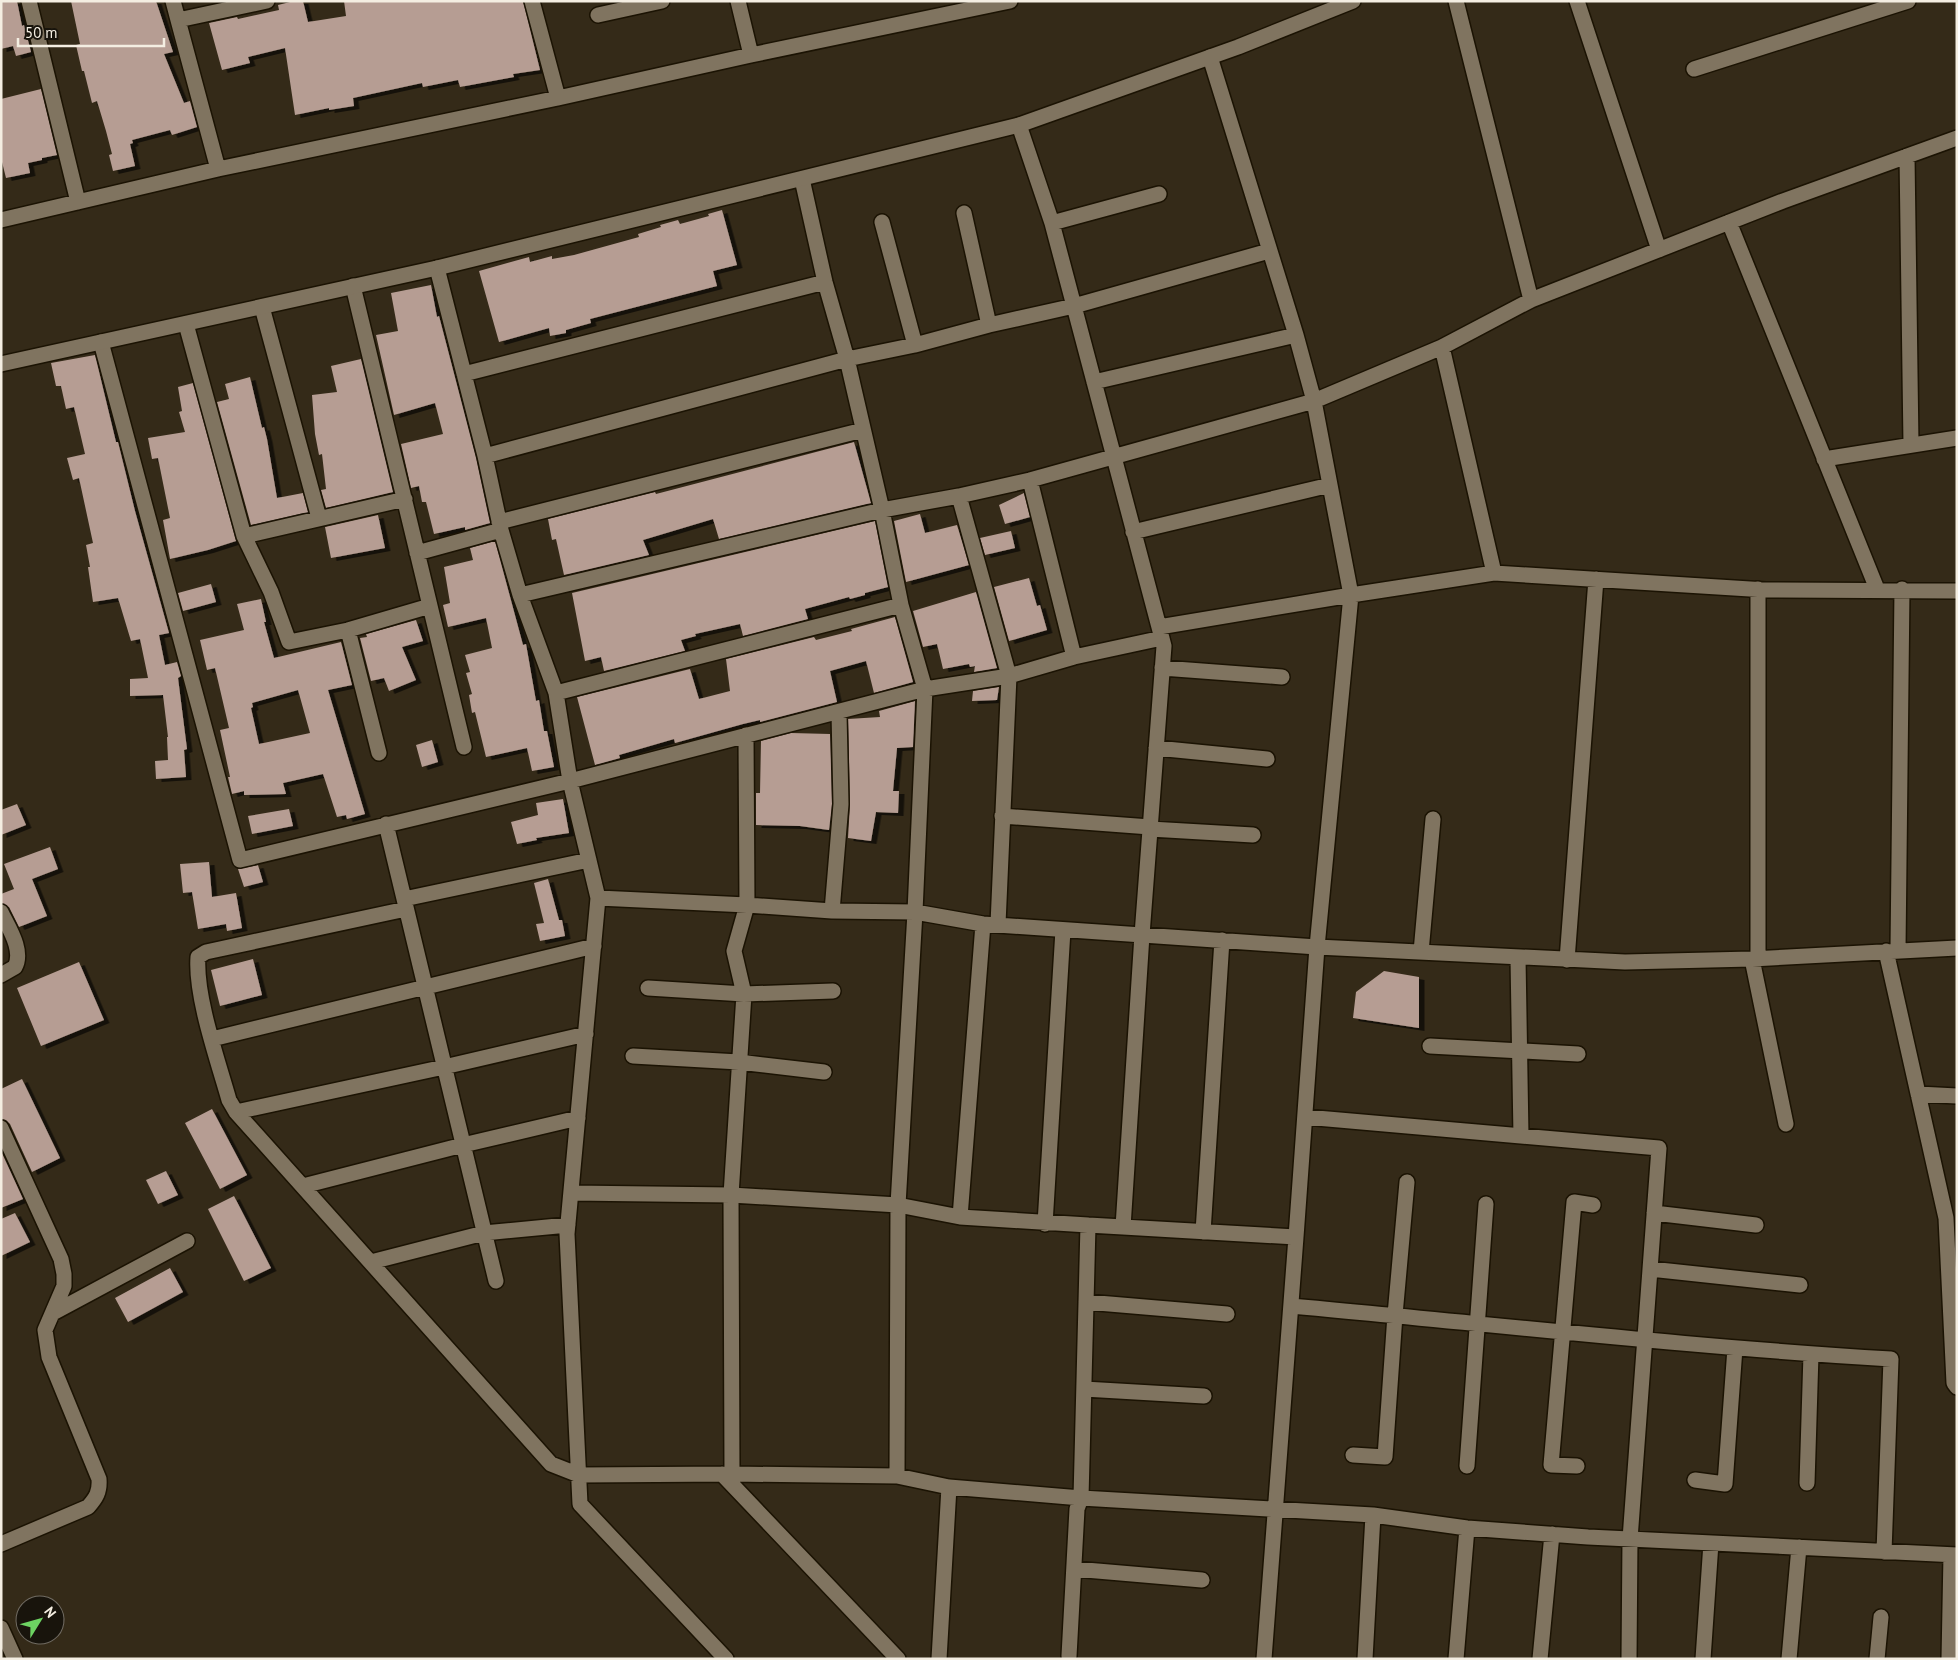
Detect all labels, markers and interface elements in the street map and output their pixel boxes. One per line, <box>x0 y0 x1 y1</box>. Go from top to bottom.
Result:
scale bar <box>18 15 164 47</box>
text: 50 m <box>25 23 58 42</box>
north arrow <box>15 1595 65 1645</box>
text: N <box>40 1603 60 1621</box>

